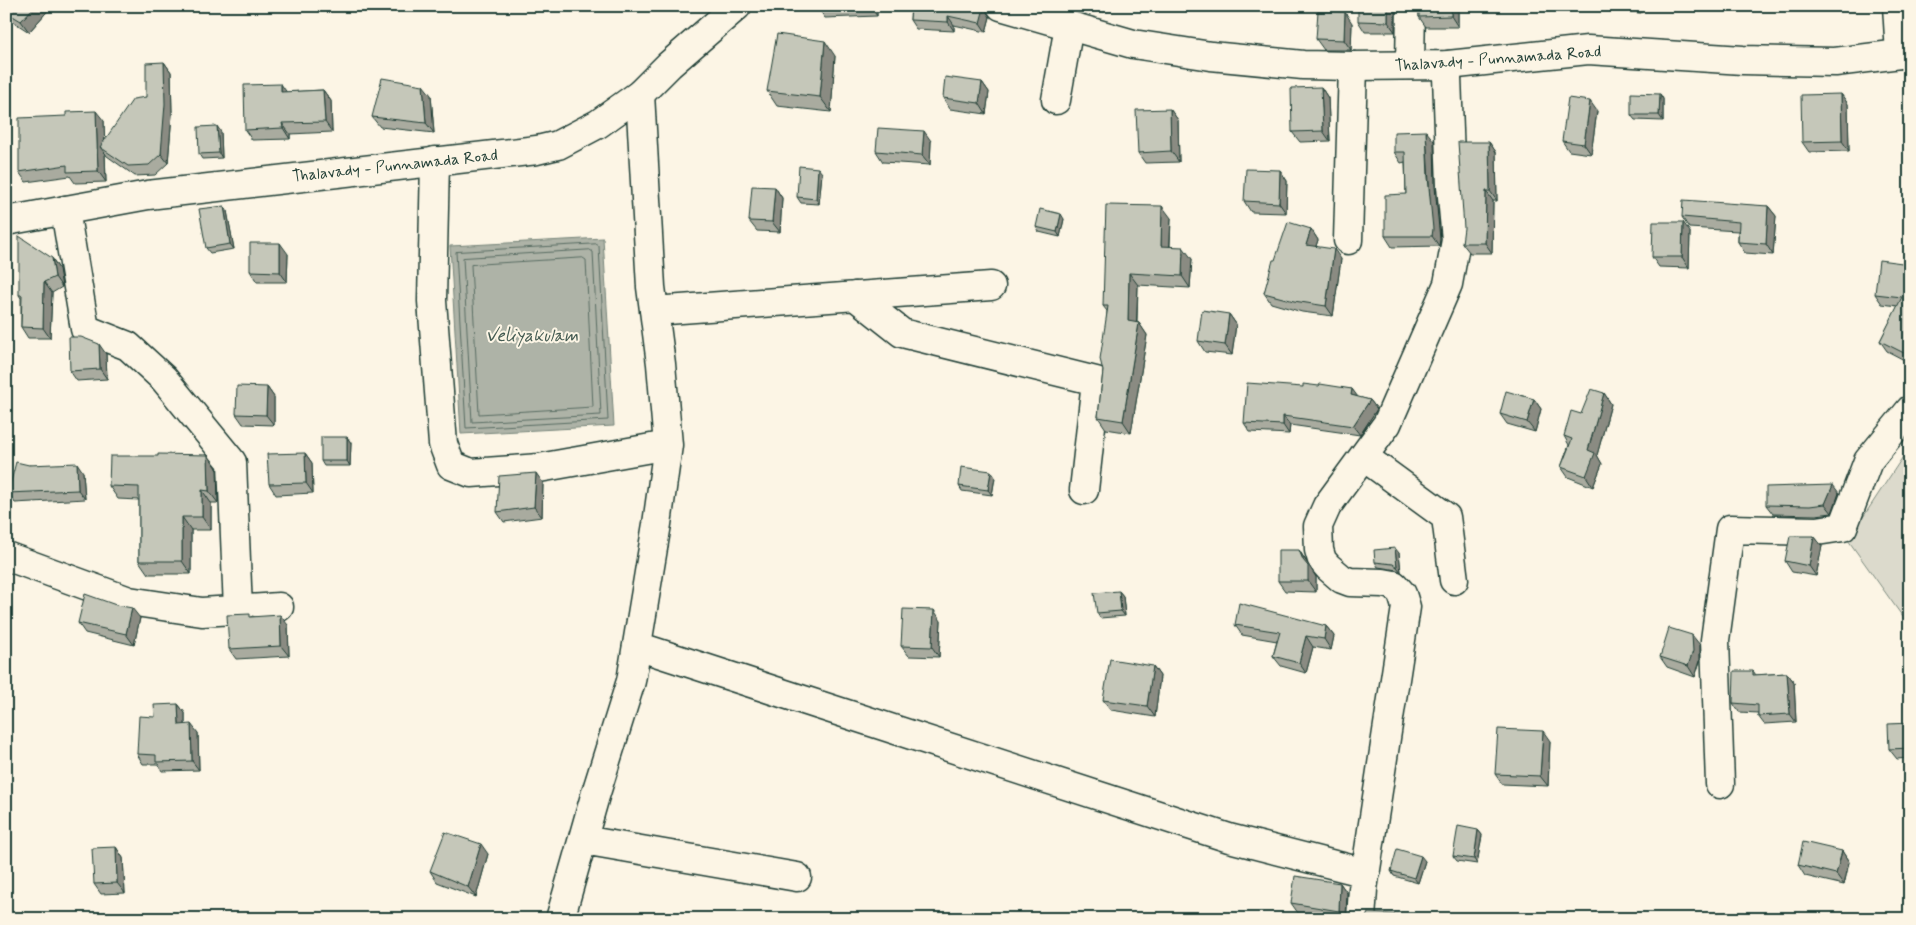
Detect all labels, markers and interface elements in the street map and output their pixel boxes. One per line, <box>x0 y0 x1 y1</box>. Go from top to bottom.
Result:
street label: Thalavady - Punnamada Road <box>1394 41 1602 77</box>
street label: Thalavady - Punnamada Road <box>291 145 499 187</box>
water label: Veliyakulam <box>486 324 578 348</box>

